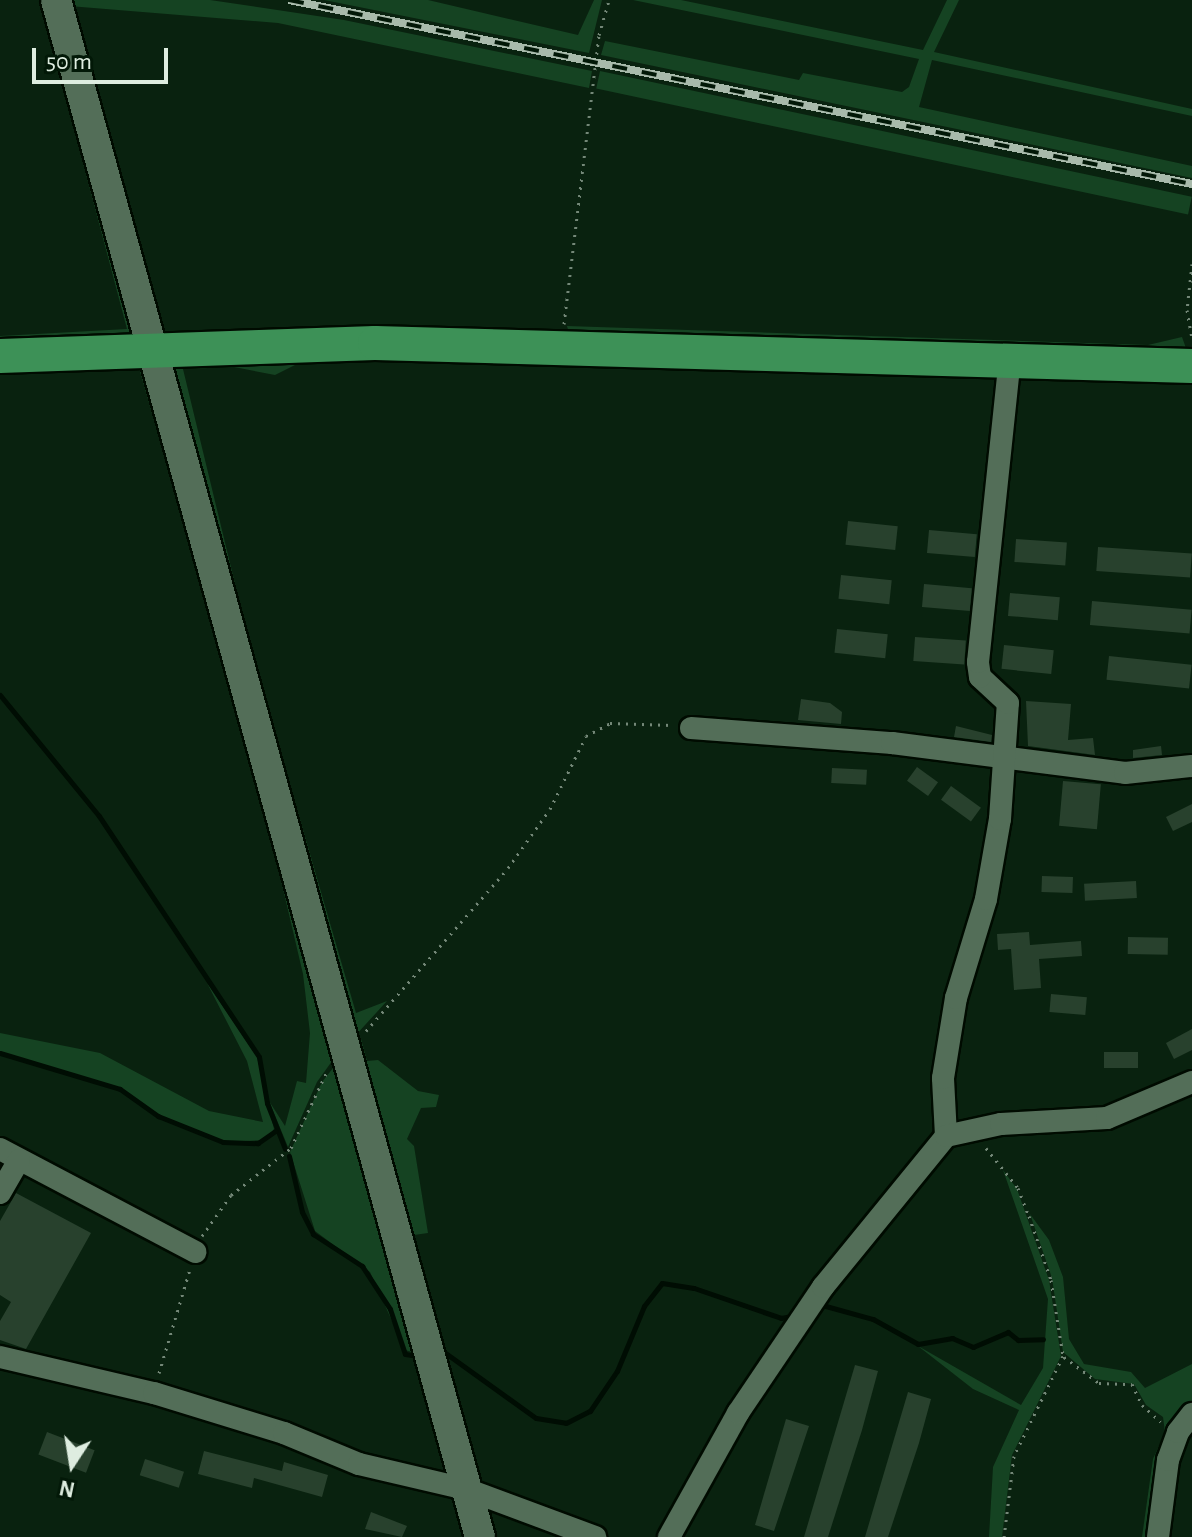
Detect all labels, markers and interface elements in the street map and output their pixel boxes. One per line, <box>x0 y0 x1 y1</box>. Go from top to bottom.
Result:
scale bar <box>36 32 172 82</box>
text: 50 m <box>46 50 92 74</box>
north arrow <box>32 1425 112 1505</box>
text: N <box>57 1476 77 1501</box>

